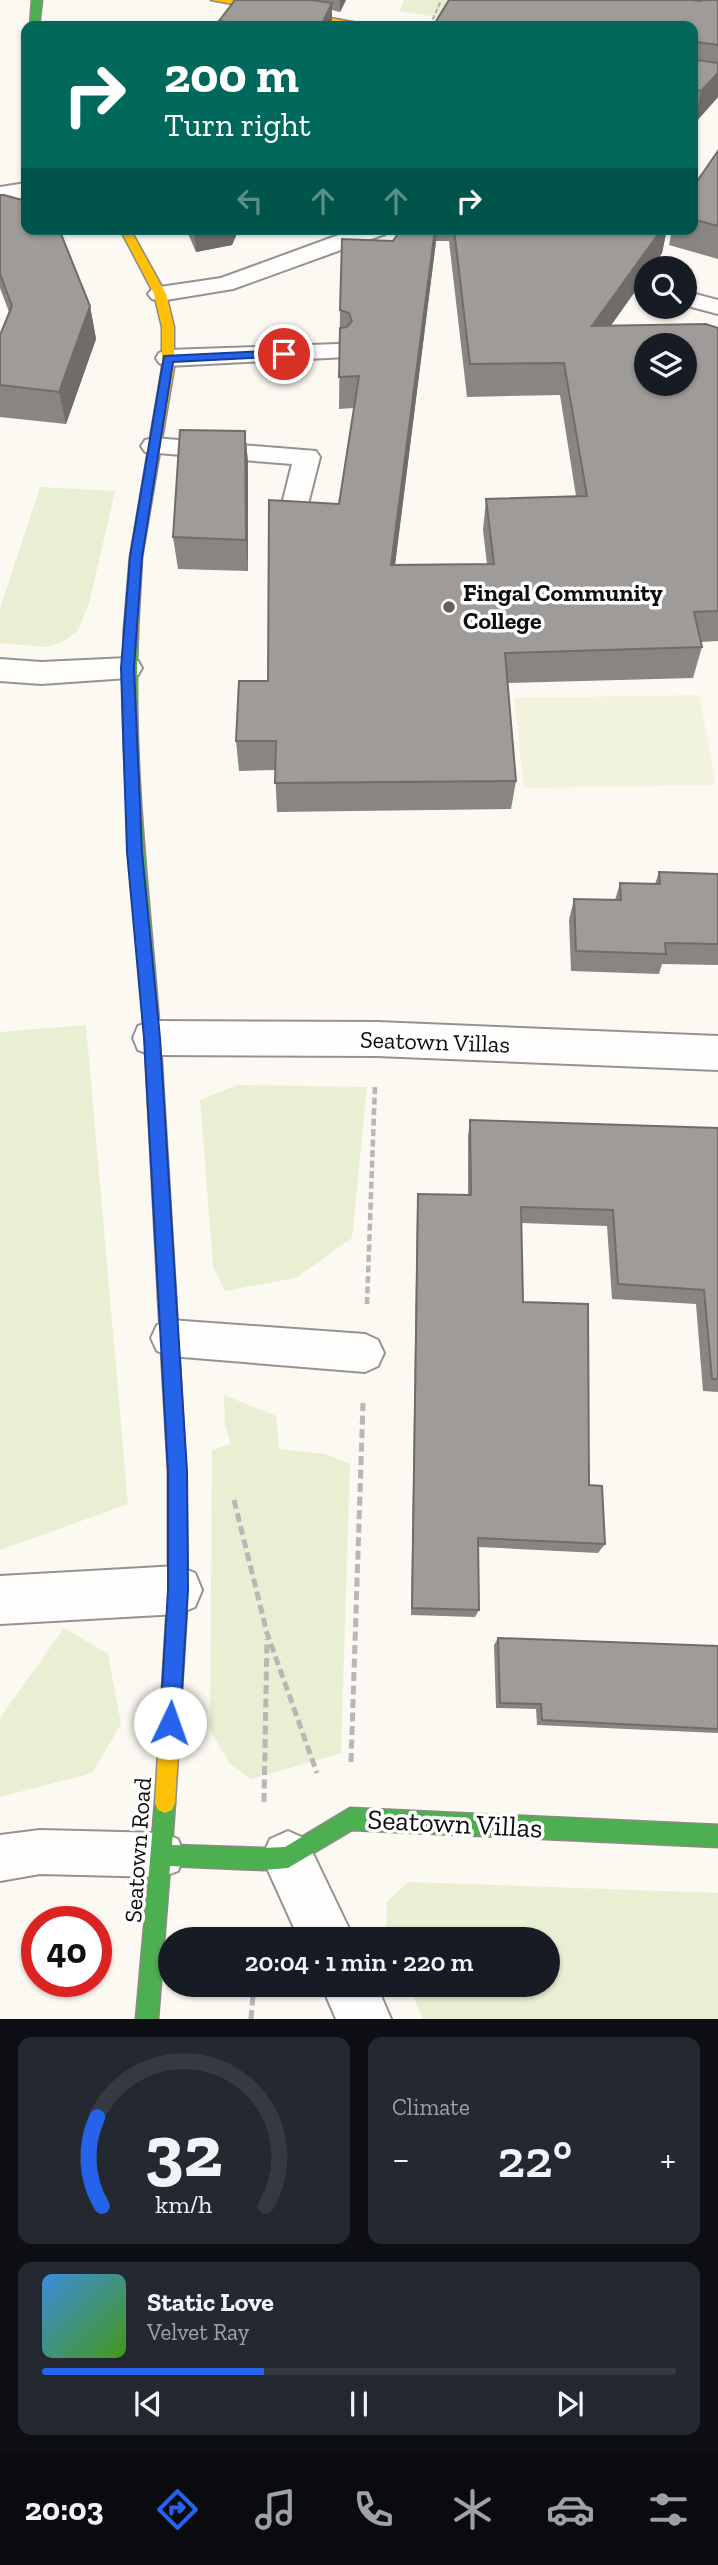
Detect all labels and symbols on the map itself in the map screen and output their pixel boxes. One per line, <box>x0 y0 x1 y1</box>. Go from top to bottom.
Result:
pin <box>254 324 314 384</box>
place label: Fingal Community College <box>463 578 663 635</box>
marker: Fingal Community College <box>441 599 457 615</box>
street label: Seatown Villas <box>360 1024 511 1059</box>
position arrow <box>133 1686 207 1760</box>
street label: Seatown Road <box>118 1776 157 1924</box>
street label: Seatown Villas <box>367 1802 543 1845</box>
speed limit sign: 40 <box>21 1906 112 1997</box>

